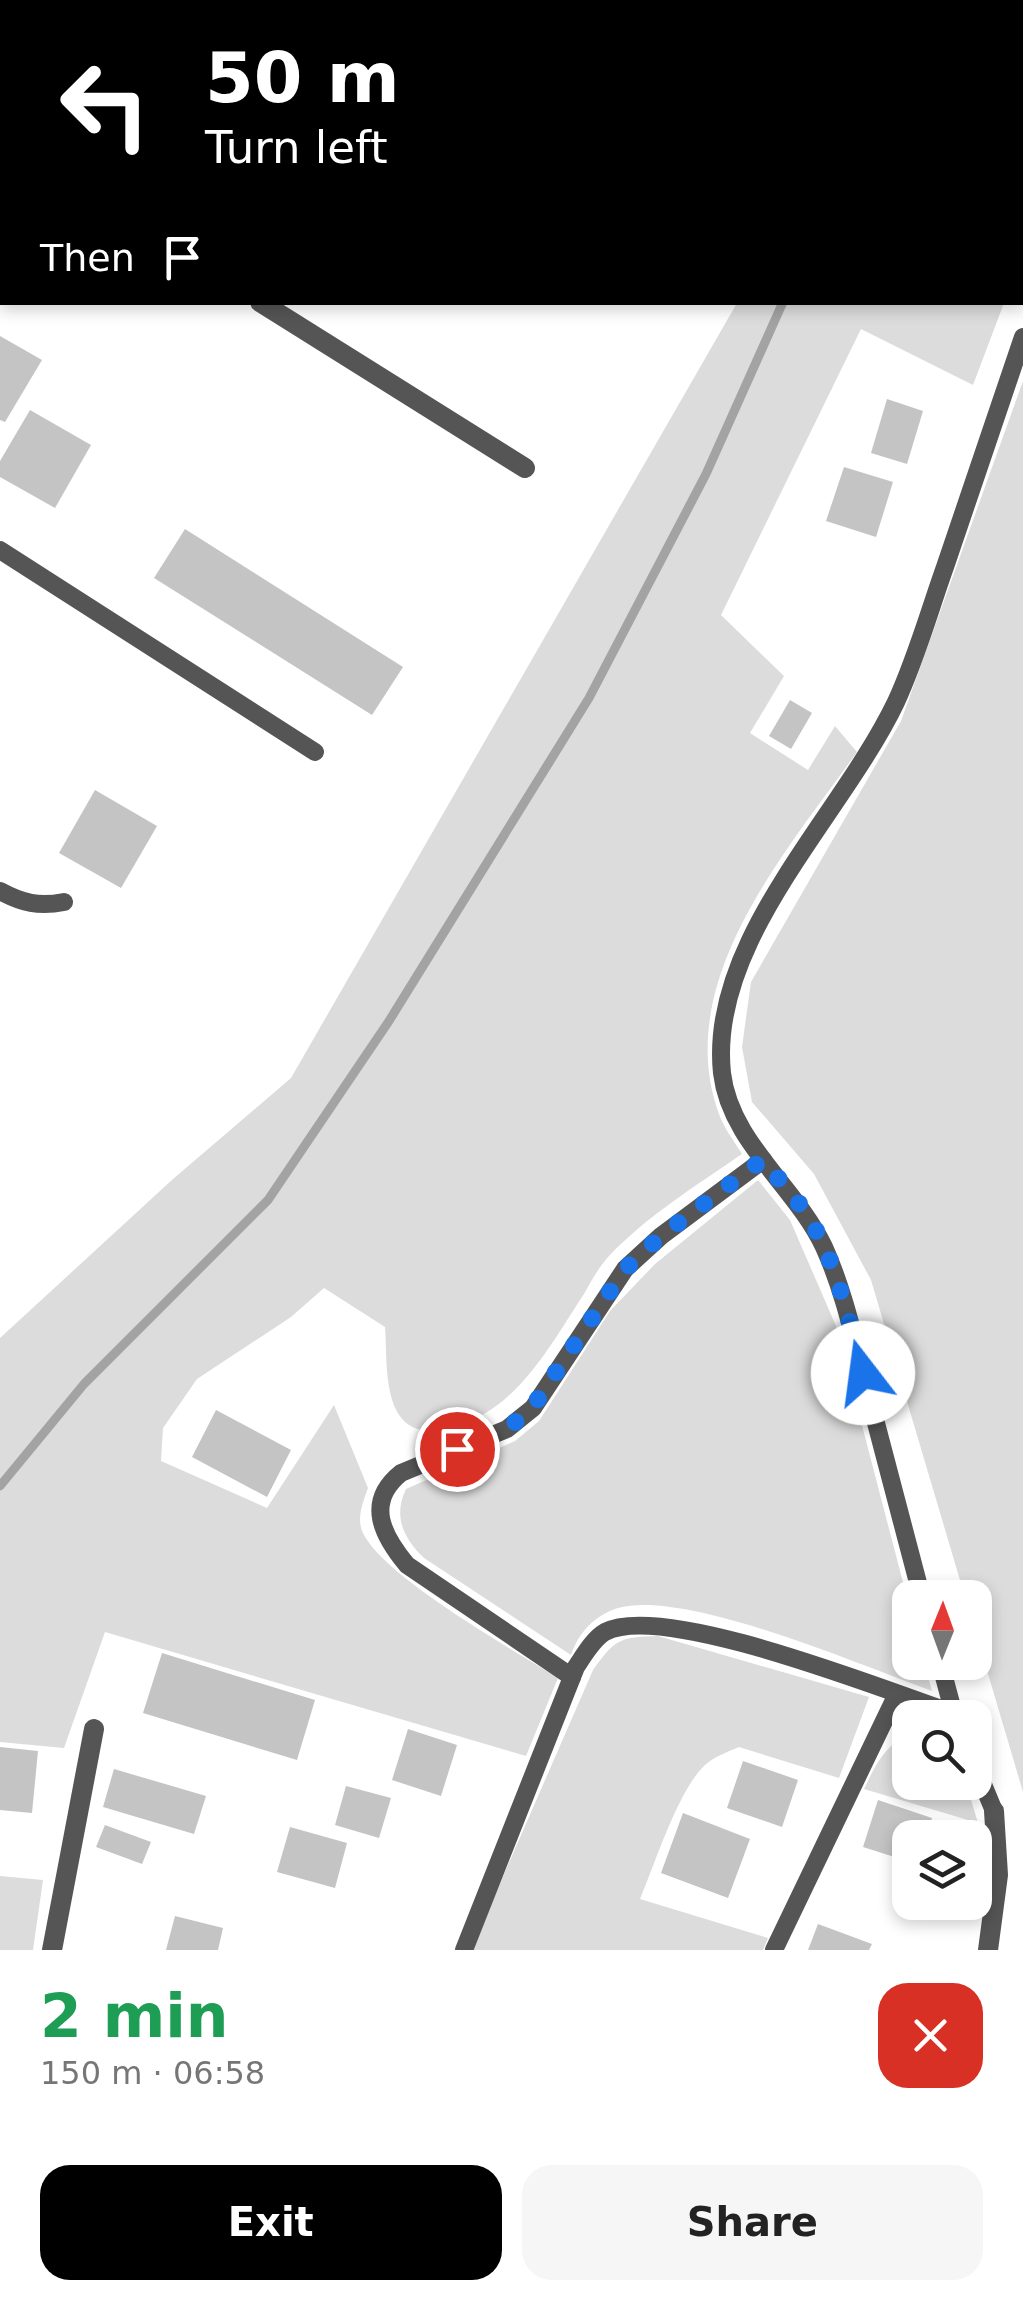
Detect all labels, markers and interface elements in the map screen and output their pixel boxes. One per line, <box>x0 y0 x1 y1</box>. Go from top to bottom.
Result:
text: 50 m <box>205 37 400 119</box>
icon: left <box>40 40 170 170</box>
text: Turn left <box>205 121 388 174</box>
icon: arrive <box>155 230 210 285</box>
text: Then <box>40 236 135 280</box>
position arrow <box>811 1321 915 1425</box>
pin <box>415 1407 500 1492</box>
icon: arrive <box>430 1422 485 1477</box>
north arrow <box>892 1580 992 1680</box>
map controls <box>892 1580 992 1920</box>
button: search <box>892 1700 992 1800</box>
button: layers <box>892 1820 992 1920</box>
text: 2 min <box>40 1981 228 2051</box>
button: close <box>878 1983 983 2088</box>
text: 150 m · 06:58 <box>40 2054 265 2092</box>
button: Exit <box>40 2165 502 2280</box>
button: Share <box>522 2165 983 2280</box>

